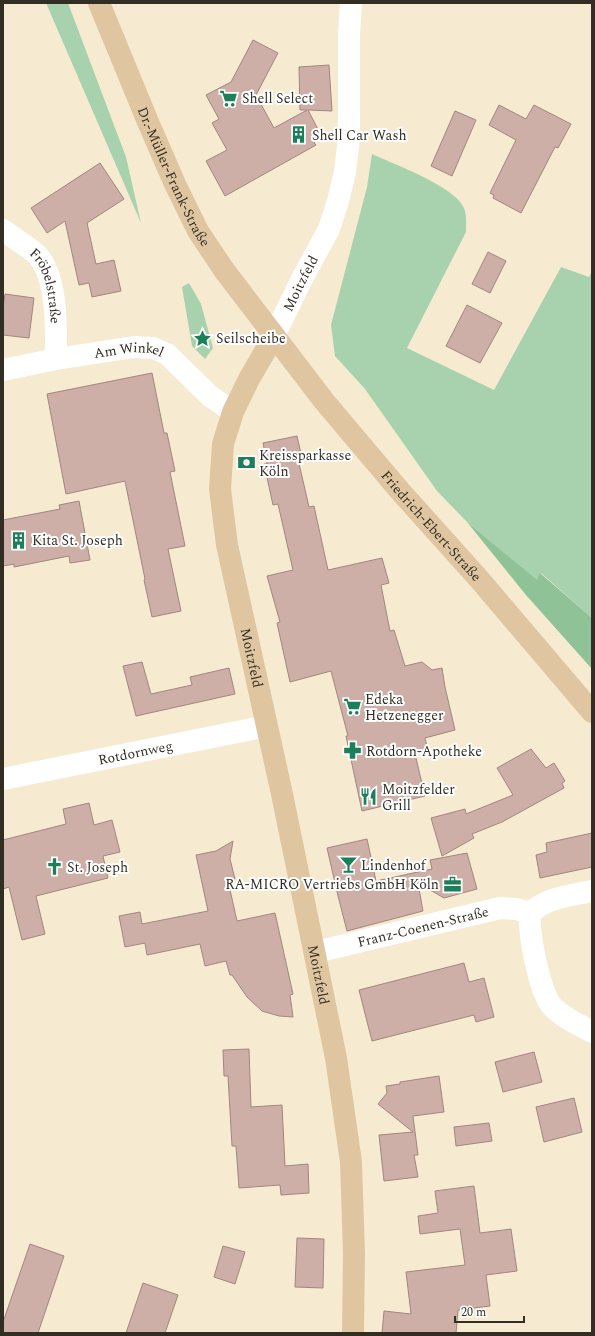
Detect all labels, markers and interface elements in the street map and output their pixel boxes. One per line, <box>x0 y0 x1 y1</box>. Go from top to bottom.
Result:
supermarket icon: Shell Select <box>219 88 239 108</box>
place label: Shell Select <box>242 88 313 109</box>
street label: Dr.-Müller-Frank-Straße <box>132 103 216 251</box>
building icon: Shell Car Wash <box>289 125 309 145</box>
place label: Shell Car Wash <box>312 125 407 146</box>
street label: Fröbelstraße <box>25 243 66 324</box>
street label: Moitzfeld <box>278 251 324 315</box>
place icon: Seilscheibe <box>193 328 213 348</box>
place label: Seilscheibe <box>216 328 286 349</box>
street label: Am Winkel <box>93 337 167 364</box>
place label: Kreissparkasse Köln <box>259 445 352 482</box>
bank icon: Kreissparkasse Köln <box>236 453 256 473</box>
street label: Friedrich-Ebert-Straße <box>376 466 487 586</box>
building icon: Kita St. Joseph <box>9 530 29 550</box>
place label: Kita St. Joseph <box>32 530 123 551</box>
street label: Moitzfeld <box>235 626 268 690</box>
place label: Edeka Hetzenegger <box>365 689 444 726</box>
supermarket icon: Edeka Hetzenegger <box>342 697 362 717</box>
street label: Rotdornweg <box>96 735 175 771</box>
pharmacy icon: Rotdorn-Apotheke <box>343 741 363 761</box>
place label: Rotdorn-Apotheke <box>366 741 482 762</box>
place label: Moitzfelder Grill <box>382 779 455 816</box>
restaurant icon: Moitzfelder Grill <box>359 787 379 807</box>
bar icon: Lindenhof <box>338 855 358 875</box>
place label: Lindenhof <box>361 855 427 876</box>
church icon: St. Joseph <box>44 857 64 877</box>
place label: St. Joseph <box>67 857 128 878</box>
place label: RA-MICRO Vertriebs GmbH Köln <box>225 874 439 895</box>
office icon: RA-MICRO Vertriebs GmbH Köln <box>442 874 462 894</box>
street label: Franz-Coenen-Straße <box>355 901 491 953</box>
street label: Moitzfeld <box>302 943 335 1007</box>
scale bar <box>455 1298 524 1324</box>
text: 20 m <box>461 1303 486 1322</box>

